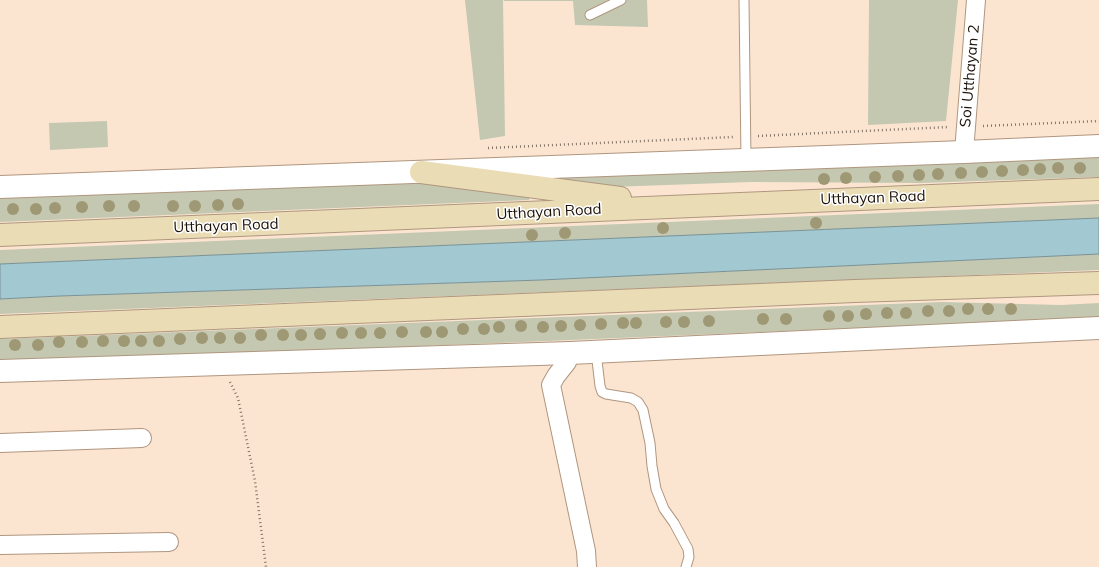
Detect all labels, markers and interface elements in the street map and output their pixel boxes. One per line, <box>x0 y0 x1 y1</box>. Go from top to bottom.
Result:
street label: Soi Utthayan 2 <box>957 24 983 128</box>
street label: Utthayan Road <box>820 187 926 209</box>
street label: Utthayan Road <box>496 200 602 224</box>
street label: Utthayan Road <box>173 215 279 237</box>

